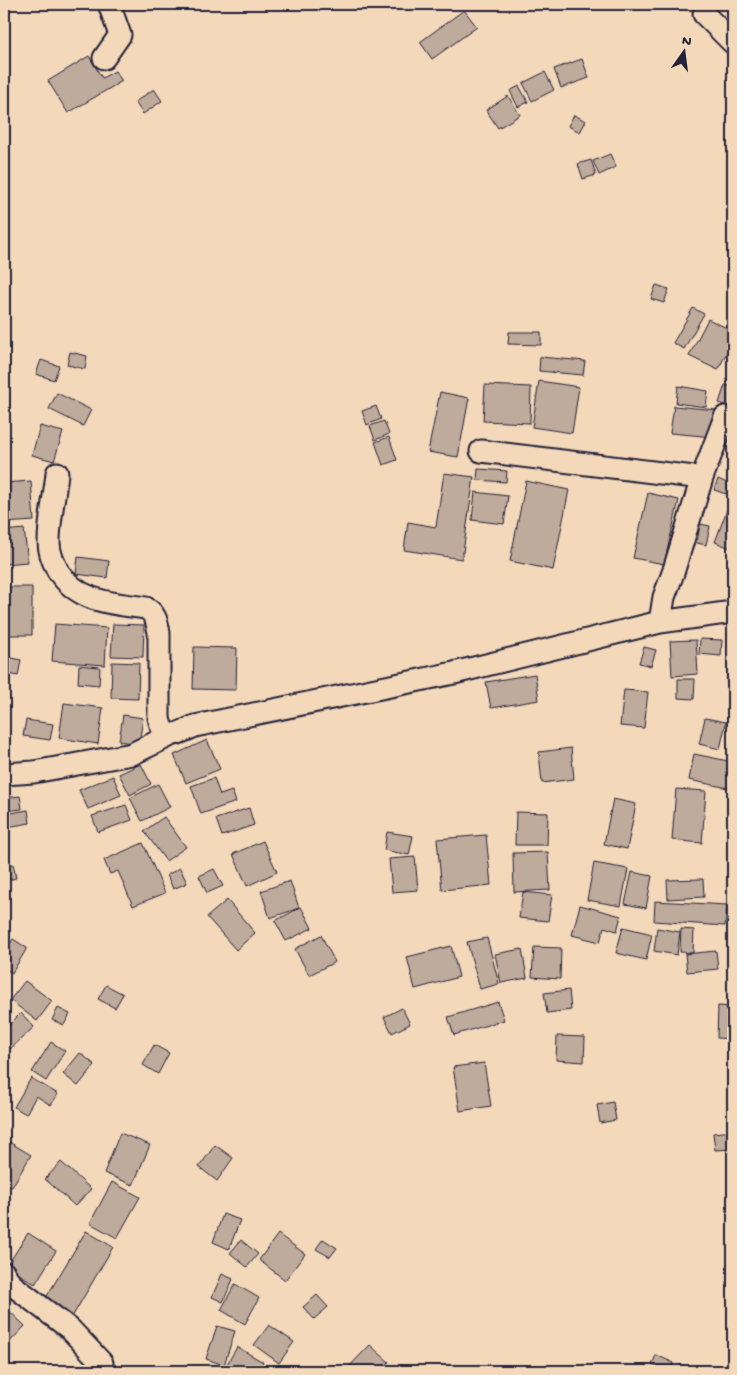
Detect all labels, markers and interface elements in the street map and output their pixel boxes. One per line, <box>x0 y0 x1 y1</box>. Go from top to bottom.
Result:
north arrow <box>660 28 710 78</box>
text: N <box>680 32 693 51</box>

